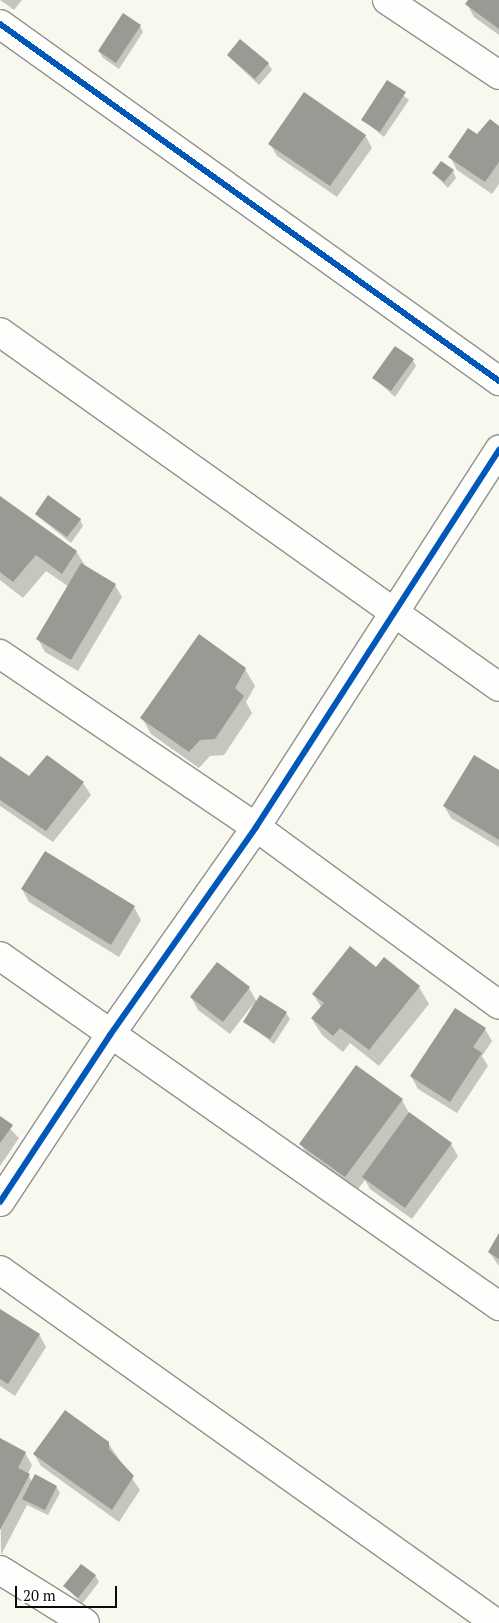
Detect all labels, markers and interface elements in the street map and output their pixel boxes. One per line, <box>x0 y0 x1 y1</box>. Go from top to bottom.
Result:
scale bar <box>18 1576 120 1608</box>
text: 20 m <box>23 1585 56 1605</box>

